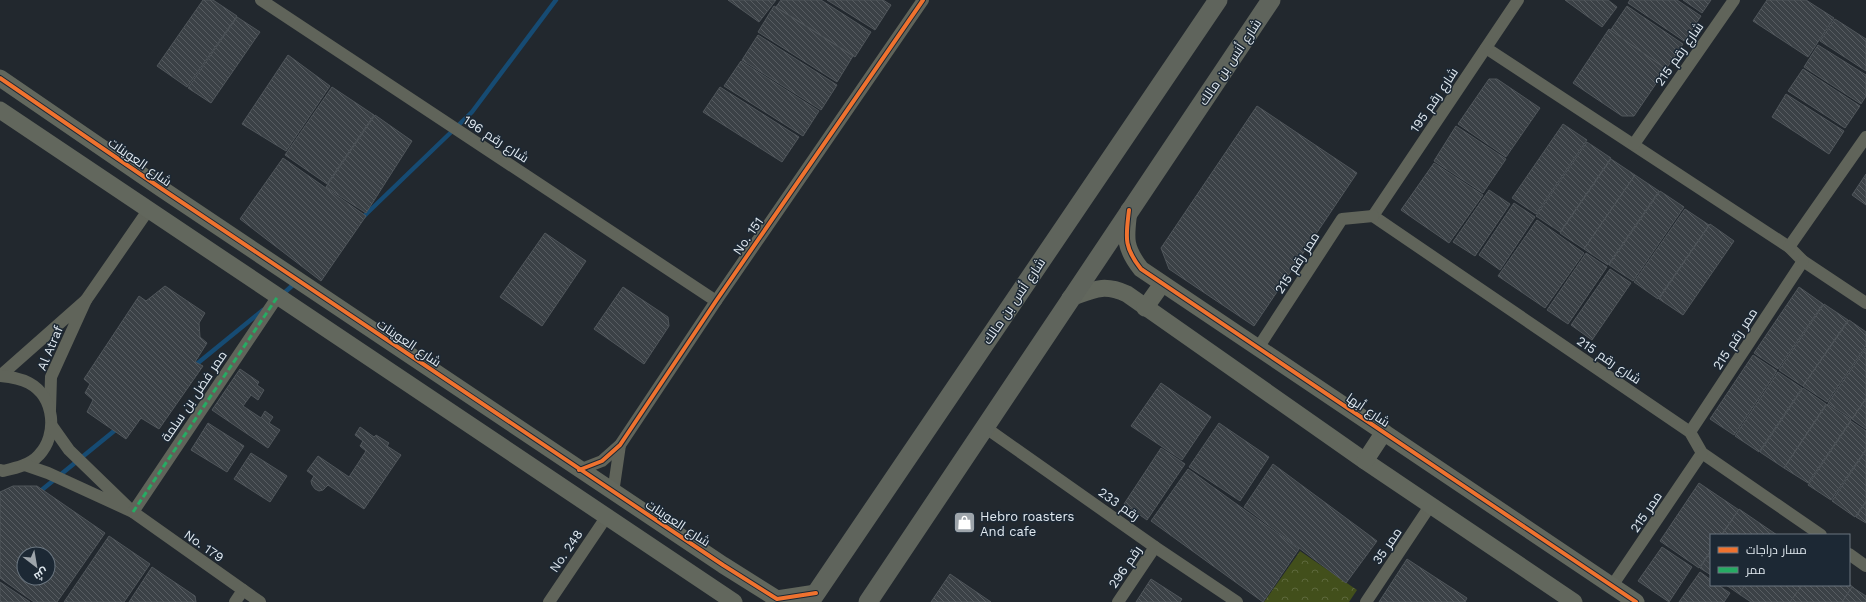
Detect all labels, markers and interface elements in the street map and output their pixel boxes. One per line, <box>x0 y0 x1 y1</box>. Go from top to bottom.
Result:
street label: شارع أنس بن مالك <box>1195 16 1265 108</box>
street label: شارع رقم 215 <box>1652 19 1708 90</box>
street label: شارع رقم 195 <box>1407 65 1463 136</box>
street label: شارع رقم 196 <box>459 112 532 167</box>
street label: شارع العوينات <box>105 135 175 190</box>
street label: No. 151 <box>730 214 766 258</box>
street label: ممر رقم 215 <box>1272 230 1324 298</box>
street label: شارع أنس بن مالك <box>979 255 1049 347</box>
street label: ممر رقم 215 <box>1710 306 1762 374</box>
street label: شارع العوينات <box>374 316 444 371</box>
street label: Al Atraf <box>34 323 66 373</box>
street label: شارع رقم 215 <box>1573 333 1644 389</box>
street label: ممر فضل بن سلمة <box>158 348 230 444</box>
street label: شارع أبها <box>1343 389 1393 431</box>
street label: رقم 233 <box>1094 484 1143 525</box>
street label: ممر 215 <box>1627 489 1665 535</box>
street label: شارع العوينات <box>642 497 713 550</box>
place label: Hebro roasters And cafe <box>980 509 1075 539</box>
shop icon: Hebro roasters And cafe <box>951 510 977 536</box>
street label: ممر 35 <box>1369 525 1405 567</box>
street label: No. 179 <box>181 527 227 565</box>
street label: No. 248 <box>546 527 586 575</box>
legend <box>1710 534 1850 586</box>
street label: رقم 296 <box>1105 543 1146 592</box>
text: مسار دراجات <box>1746 543 1807 557</box>
north arrow <box>16 546 56 586</box>
text: ممر <box>1745 563 1765 577</box>
text: ش <box>31 565 50 583</box>

